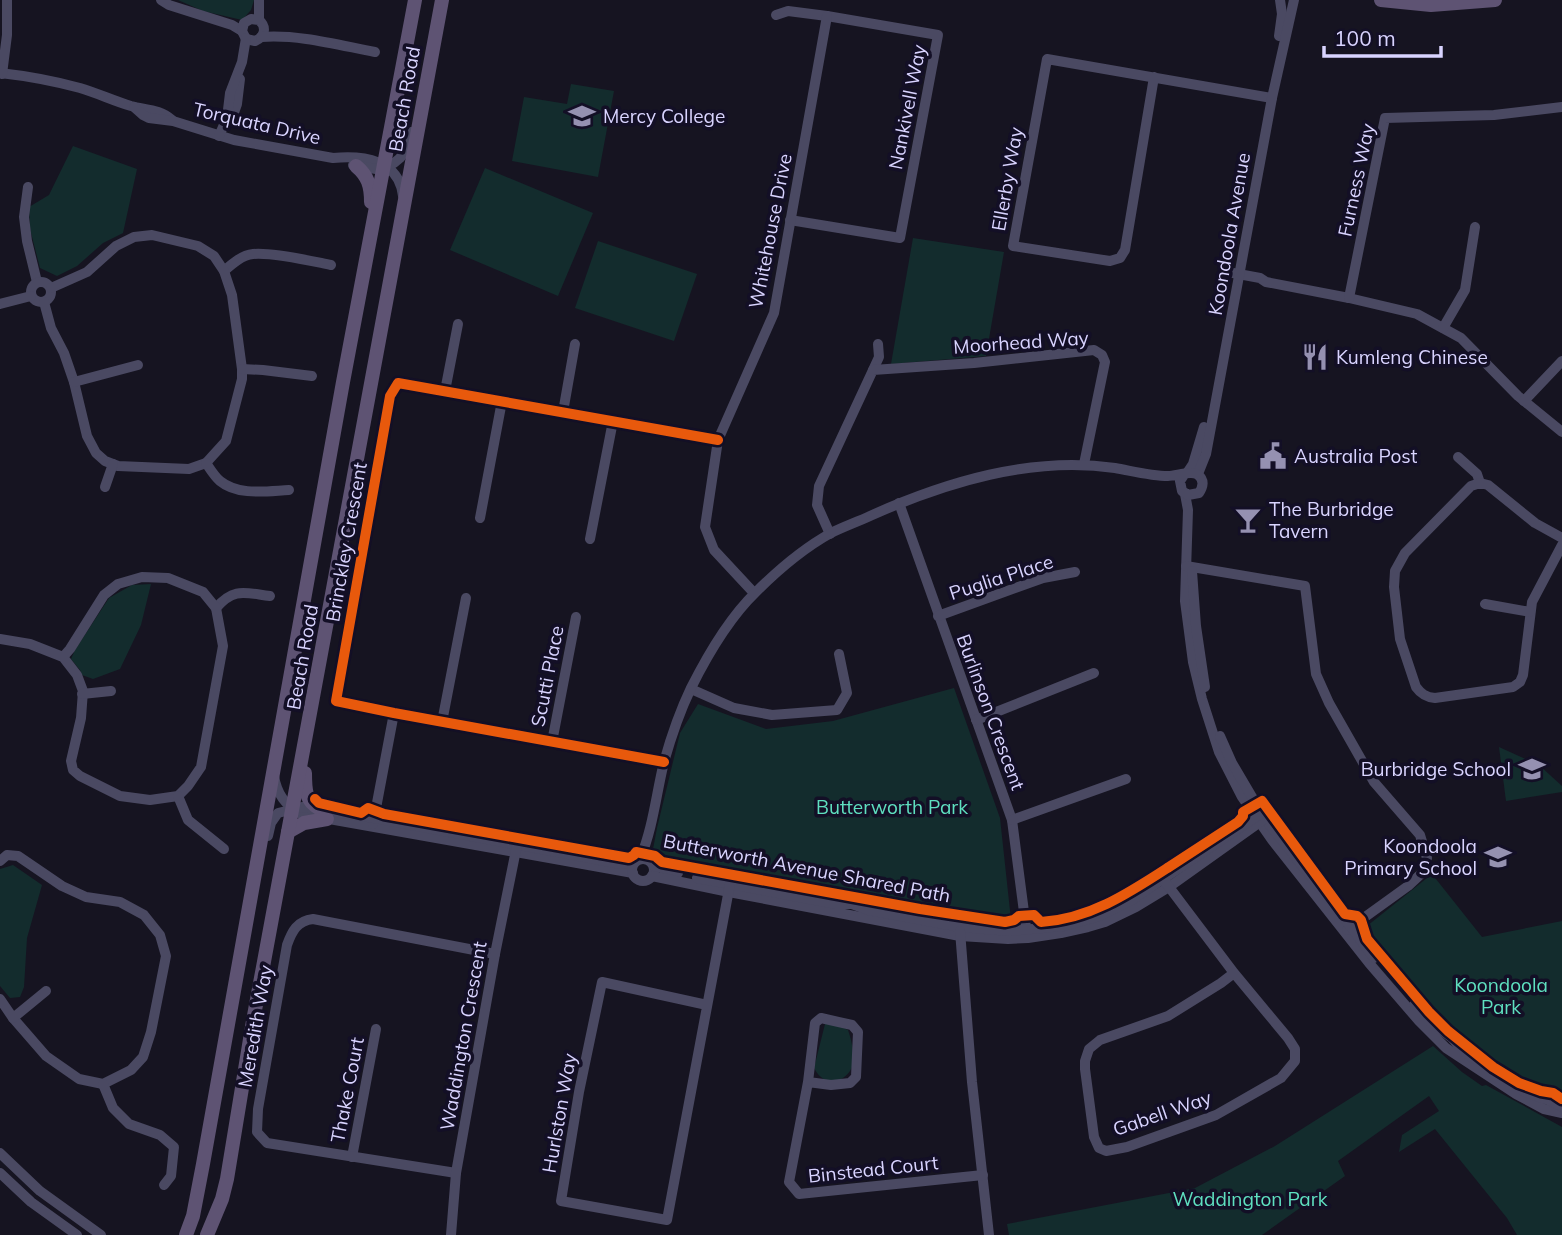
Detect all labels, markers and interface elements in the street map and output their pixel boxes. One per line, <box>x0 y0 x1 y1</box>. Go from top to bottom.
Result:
scale bar <box>1324 14 1441 58</box>
text: 100 m <box>1334 25 1396 51</box>
street label: Nankivell Way <box>883 42 931 172</box>
street label: Beach Road <box>383 44 425 154</box>
street label: Torquata Drive <box>191 97 323 149</box>
school or university icon: Mercy College <box>567 101 597 131</box>
place label: Mercy College <box>603 104 725 128</box>
street label: Furness Way <box>1332 121 1380 239</box>
street label: Ellerby Way <box>986 125 1028 233</box>
street label: Koondoola Avenue <box>1203 151 1255 317</box>
street label: Whitehouse Drive <box>743 152 797 310</box>
street label: Moorhead Way <box>953 325 1089 359</box>
restaurant icon: Kumleng Chinese <box>1300 342 1330 372</box>
place label: Kumleng Chinese <box>1336 345 1488 369</box>
public building icon: Australia Post <box>1258 441 1288 471</box>
place label: Australia Post <box>1294 444 1418 468</box>
street label: Brinckley Crescent <box>320 460 372 624</box>
place label: The Burbridge Tavern <box>1269 497 1394 543</box>
bar icon: The Burbridge Tavern <box>1233 505 1263 535</box>
street label: Puglia Place <box>946 549 1056 605</box>
street label: Beach Road <box>281 602 323 712</box>
street label: Scutti Place <box>525 623 569 729</box>
street label: Burlinson Crescent <box>952 631 1030 794</box>
school or university icon: Burbridge School <box>1517 754 1547 784</box>
place label: Burbridge School <box>1361 757 1511 781</box>
park label: Butterworth Park <box>816 795 968 819</box>
street label: Butterworth Avenue Shared Path <box>661 828 953 908</box>
place label: Koondoola Primary School <box>1344 834 1477 880</box>
school or university icon: Koondoola Primary School <box>1483 842 1513 872</box>
street label: Waddington Crescent <box>435 939 492 1132</box>
street label: Meredith Way <box>232 963 278 1089</box>
park label: Koondoola Park <box>1454 973 1548 1019</box>
street label: Thake Court <box>325 1035 369 1145</box>
street label: Hurlston Way <box>537 1051 581 1175</box>
street label: Gabell Way <box>1110 1085 1214 1141</box>
street label: Binstead Court <box>807 1150 940 1188</box>
park label: Waddington Park <box>1173 1187 1328 1211</box>

